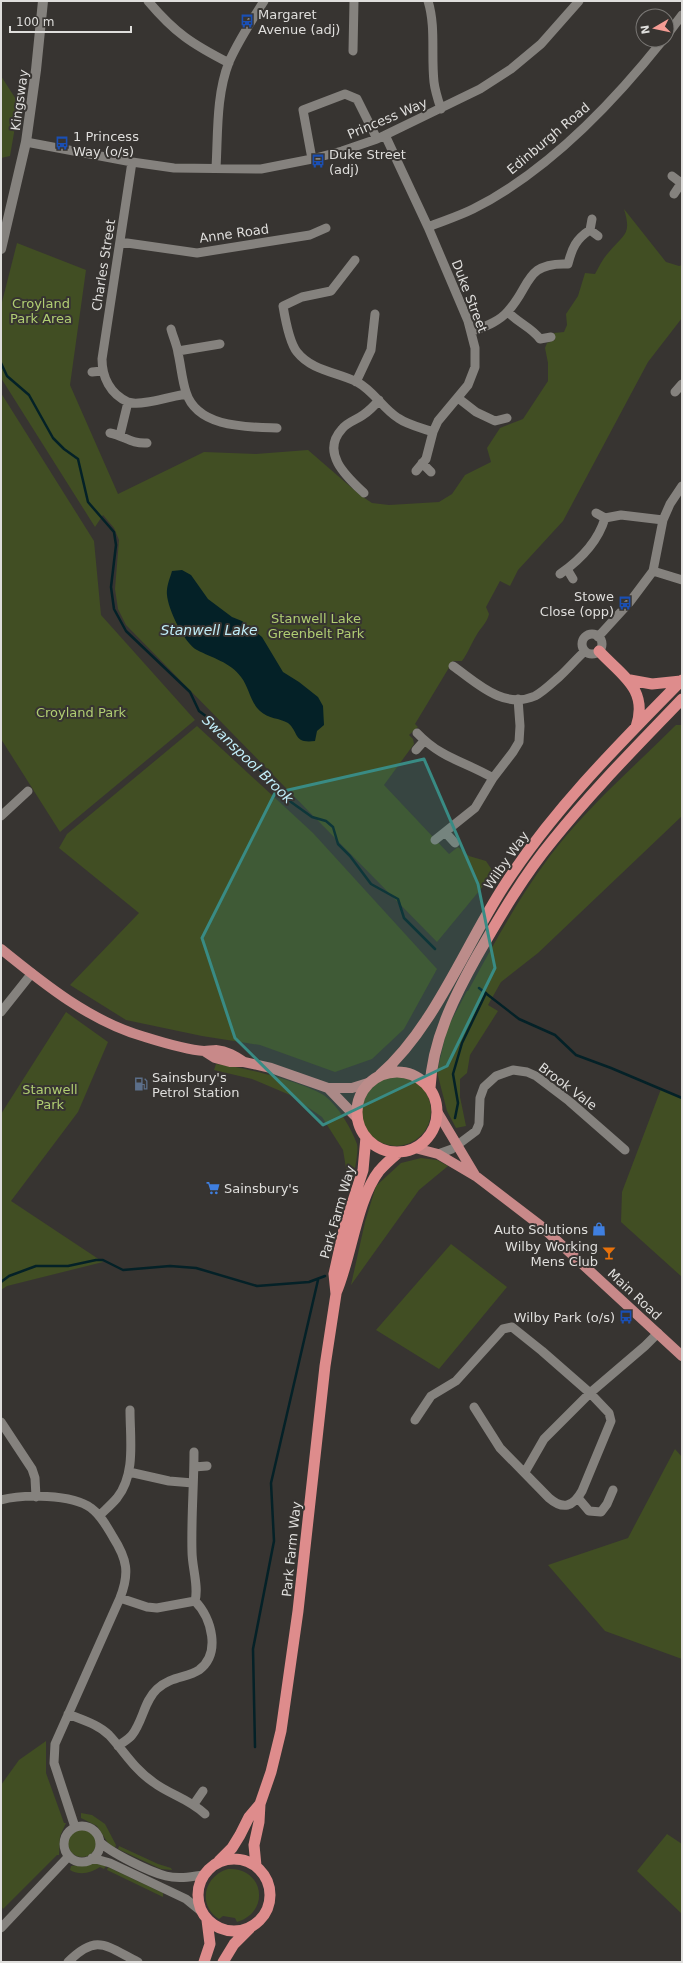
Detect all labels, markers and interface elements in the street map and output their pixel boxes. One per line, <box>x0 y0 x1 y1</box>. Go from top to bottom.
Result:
place label: Margaret Avenue (adj) <box>258 7 340 37</box>
scale bar <box>10 8 131 34</box>
north arrow <box>635 8 675 48</box>
bus stop icon: Margaret Avenue (adj) <box>239 13 255 29</box>
text: 100 m <box>16 15 54 29</box>
text: N <box>638 24 653 35</box>
street label: Kingsway <box>8 68 31 132</box>
street label: Princess Way <box>345 95 430 142</box>
street label: Edinburgh Road <box>504 99 593 177</box>
place label: 1 Princess Way (o/s) <box>73 129 139 159</box>
bus stop icon: 1 Princess Way (o/s) <box>54 135 70 151</box>
place label: Duke Street (adj) <box>329 147 406 177</box>
bus stop icon: Duke Street (adj) <box>310 153 326 169</box>
street label: Charles Street <box>89 218 118 312</box>
street label: Anne Road <box>198 221 270 246</box>
street label: Duke Street <box>449 258 490 335</box>
park label: Croyland Park Area <box>10 296 72 326</box>
place label: Stowe Close (opp) <box>540 589 614 619</box>
bus stop icon: Stowe Close (opp) <box>617 595 633 611</box>
park label: Stanwell Lake Greenbelt Park <box>268 611 365 641</box>
water label: Stanwell Lake <box>160 622 258 638</box>
park label: Croyland Park <box>36 705 127 720</box>
water label: Swanspool Brook <box>199 712 297 807</box>
street label: Wilby Way <box>481 828 532 892</box>
street label: Brook Vale <box>536 1060 600 1113</box>
place label: Sainsbury's Petrol Station <box>152 1070 239 1100</box>
fuel station icon: Sainsbury's Petrol Station <box>133 1076 149 1092</box>
park label: Stanwell Park <box>22 1082 78 1112</box>
street label: Park Farm Way <box>317 1164 358 1260</box>
supermarket icon: Sainsbury's <box>205 1180 221 1196</box>
place label: Sainsbury's <box>224 1181 299 1196</box>
shop icon: Auto Solutions <box>591 1221 607 1237</box>
place label: Auto Solutions <box>494 1222 588 1237</box>
place label: Wilby Working Mens Club <box>505 1239 598 1269</box>
bar icon: Wilby Working Mens Club <box>601 1245 617 1261</box>
street label: Main Road <box>605 1266 665 1323</box>
bus stop icon: Wilby Park (o/s) <box>618 1309 634 1325</box>
place label: Wilby Park (o/s) <box>514 1310 615 1325</box>
street label: Park Farm Way <box>279 1500 304 1598</box>

